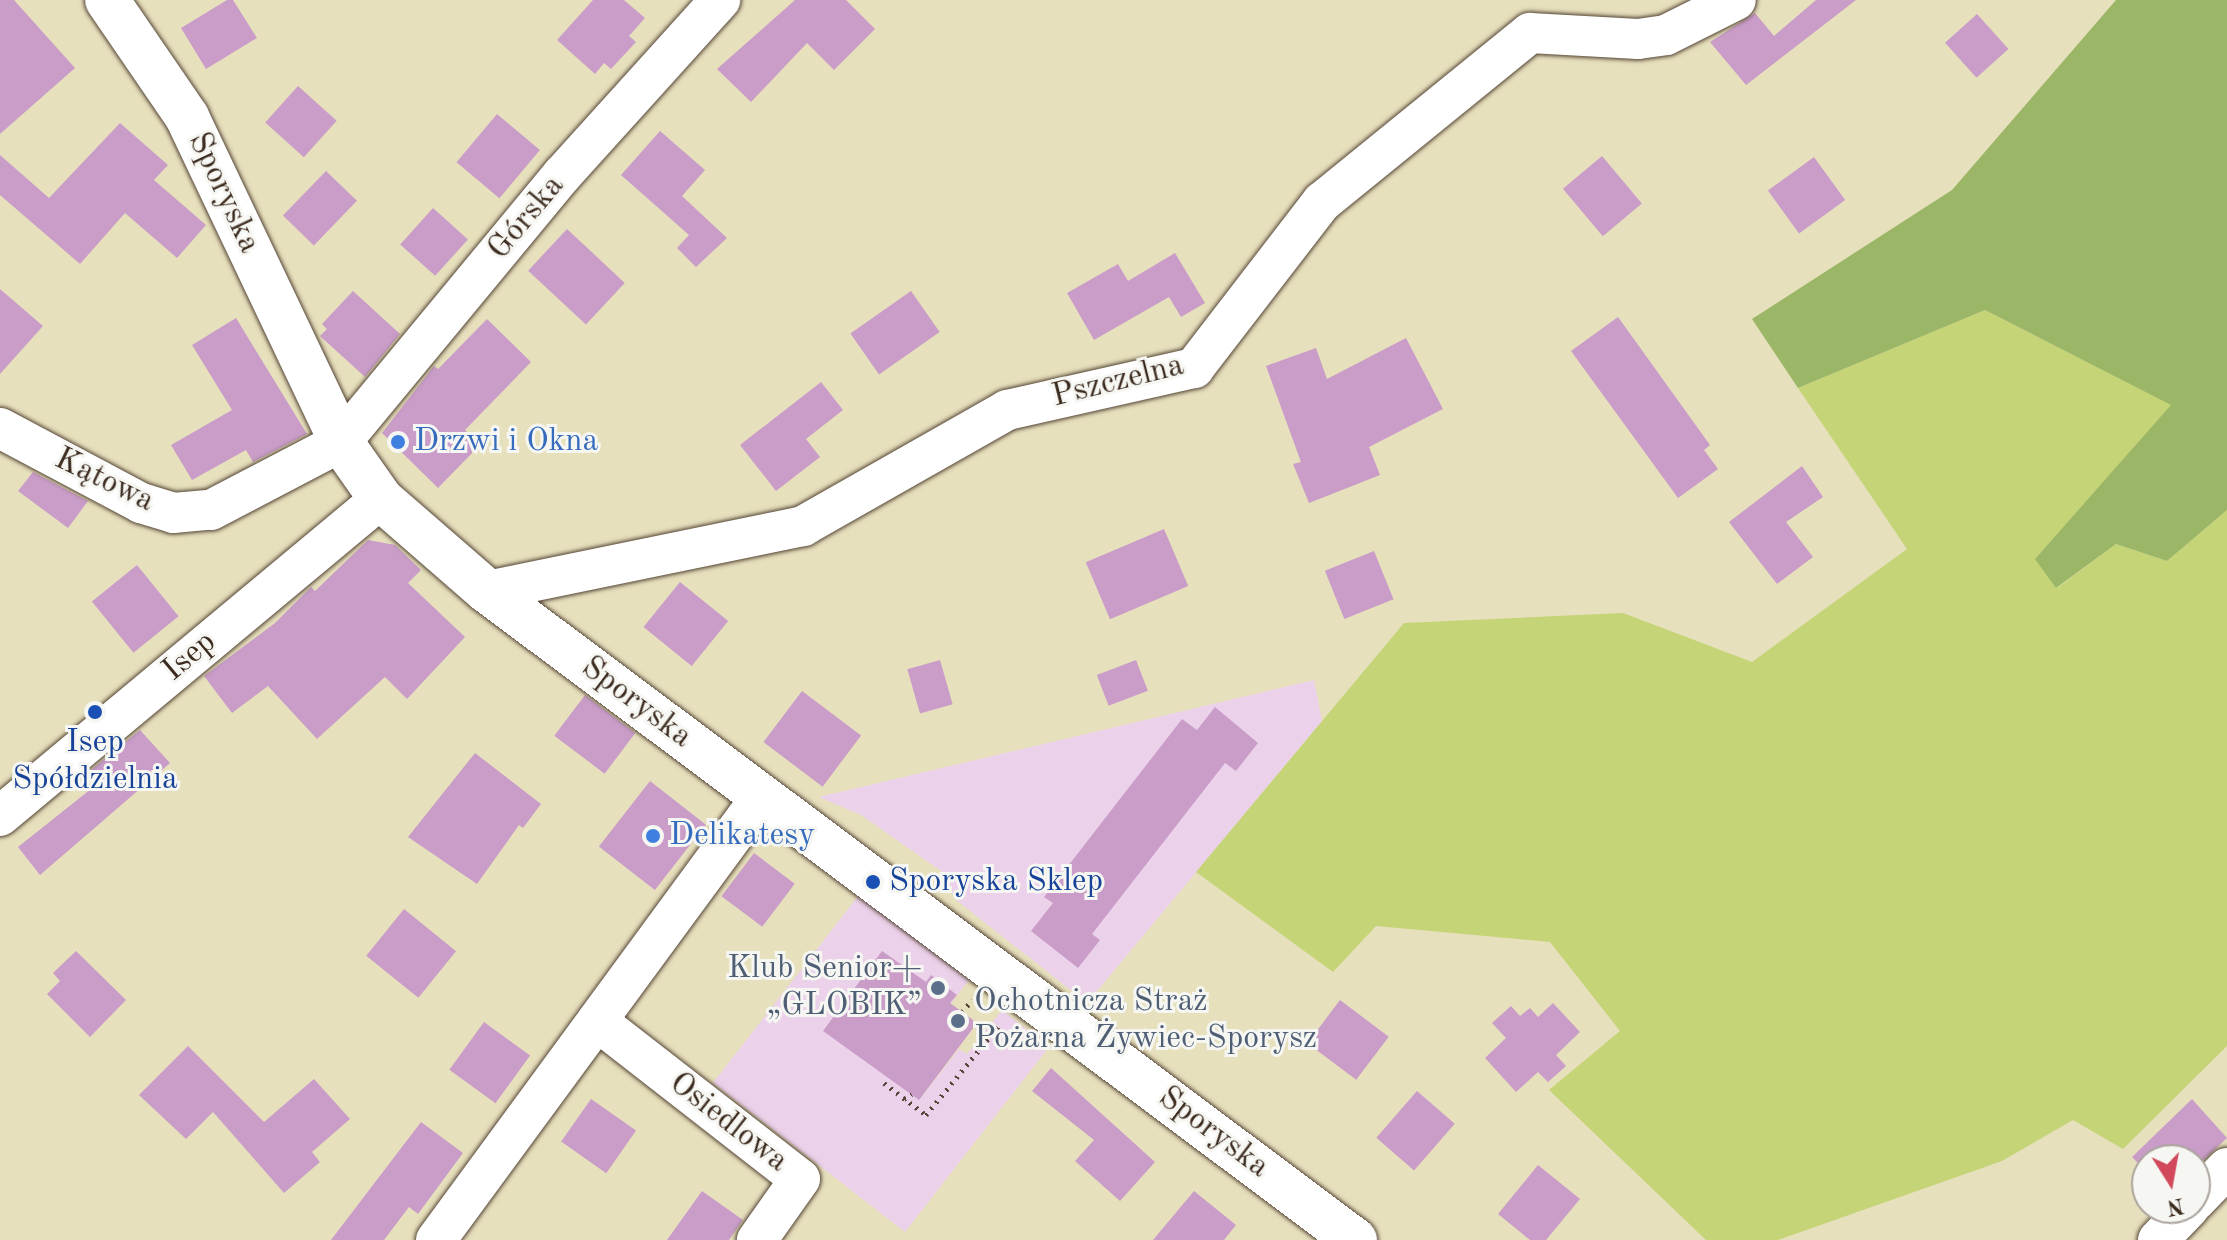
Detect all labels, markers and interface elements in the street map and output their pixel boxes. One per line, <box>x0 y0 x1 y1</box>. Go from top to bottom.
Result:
street label: Sporyska <box>178 127 268 259</box>
street label: Górska <box>481 168 573 268</box>
street label: Pszczelna <box>1048 347 1188 417</box>
place label: Drzwi i Okna <box>414 423 598 461</box>
marker: Drzwi i Okna <box>389 433 407 451</box>
street label: Kątowa <box>48 440 160 522</box>
street label: Isep <box>156 624 224 690</box>
street label: Sporyska <box>573 649 699 757</box>
marker: Isep Spółdzielnia <box>86 703 104 721</box>
place label: Isep Spółdzielnia <box>12 725 178 800</box>
place label: Delikatesy <box>669 817 815 855</box>
marker: Delikatesy <box>644 827 662 845</box>
place label: Sporyska Sklep <box>889 863 1103 901</box>
marker: Sporyska Sklep <box>864 873 882 891</box>
place label: Klub Senior+ „GLOBIK” <box>727 951 922 1026</box>
marker: Klub Senior+ „GLOBIK” <box>929 979 947 997</box>
place label: Ochotnicza Straż Pożarna Żywiec-Sporysz <box>974 984 1317 1059</box>
marker: Ochotnicza Straż Pożarna Żywiec-Sporysz <box>949 1012 967 1030</box>
street label: Osiedlowa <box>661 1065 795 1181</box>
street label: Sporyska <box>1150 1079 1276 1187</box>
north arrow <box>2131 1144 2211 1224</box>
text: N <box>2165 1193 2186 1218</box>

